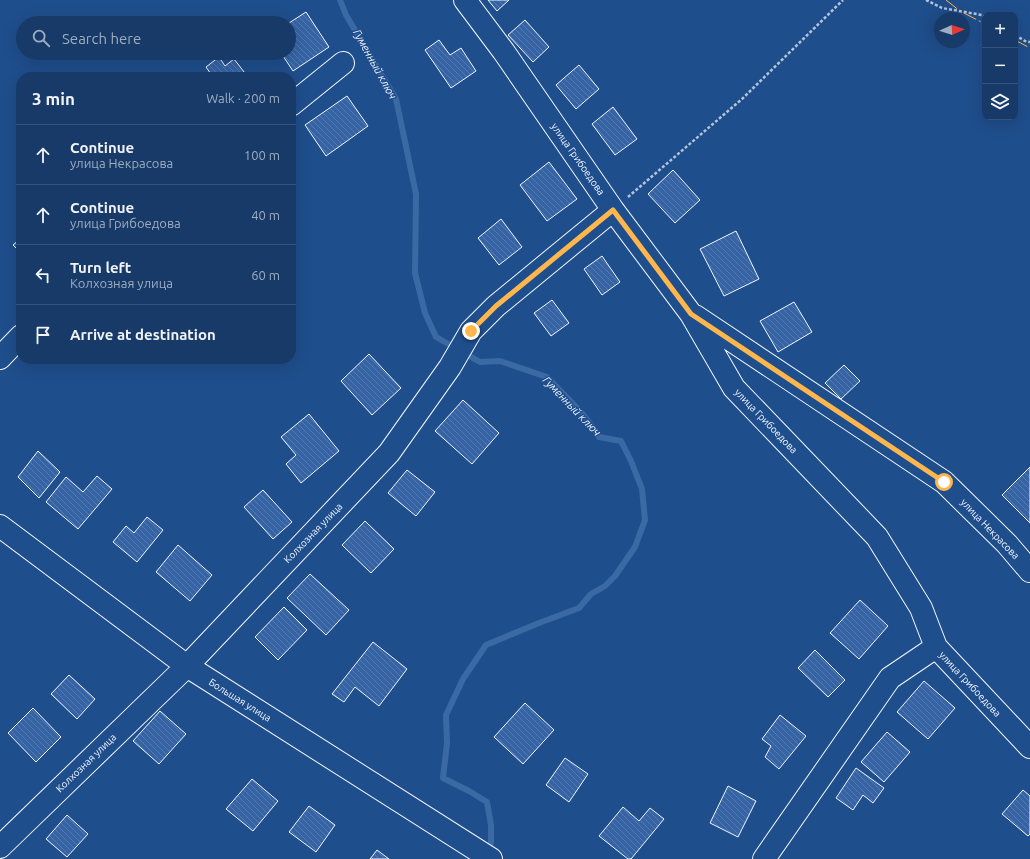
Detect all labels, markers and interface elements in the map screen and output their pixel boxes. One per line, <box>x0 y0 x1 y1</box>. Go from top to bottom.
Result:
north arrow <box>934 12 970 48</box>
map controls <box>982 12 1018 120</box>
button: + <box>982 12 1018 48</box>
search box <box>16 16 296 60</box>
icon: search <box>30 27 52 49</box>
water label: Гуменный ключ <box>351 27 399 101</box>
text: Search here <box>62 30 141 47</box>
button: − <box>982 48 1018 84</box>
button: layers <box>982 84 1018 120</box>
text: 3 min <box>32 89 75 108</box>
text: Walk · 200 m <box>206 91 280 105</box>
street label: улица Грибоедова <box>549 121 607 197</box>
text: Continue <box>70 139 134 156</box>
icon: ahead <box>32 144 54 166</box>
text: 100 m <box>244 148 280 162</box>
text: улица Некрасова <box>70 156 173 170</box>
text: Continue <box>70 199 134 216</box>
icon: ahead <box>32 204 54 226</box>
text: 40 m <box>251 208 280 222</box>
text: улица Грибоедова <box>70 216 181 230</box>
text: Turn left <box>70 259 131 276</box>
icon: left <box>32 264 54 286</box>
text: 60 m <box>251 268 280 282</box>
text: Колхозная улица <box>70 276 173 290</box>
route end <box>462 322 480 340</box>
icon: arrive <box>32 324 54 346</box>
text: Arrive at destination <box>70 326 216 343</box>
water label: Гуменный ключ <box>541 374 604 438</box>
street label: улица Грибоедова <box>732 387 800 455</box>
route start <box>935 473 953 491</box>
street label: улица Некрасова <box>958 497 1022 561</box>
street label: Колхозная улица <box>282 501 344 565</box>
street label: улица Грибоедова <box>937 649 1003 719</box>
street label: Большая улица <box>207 676 273 724</box>
street label: Колхозная улица <box>54 732 118 794</box>

